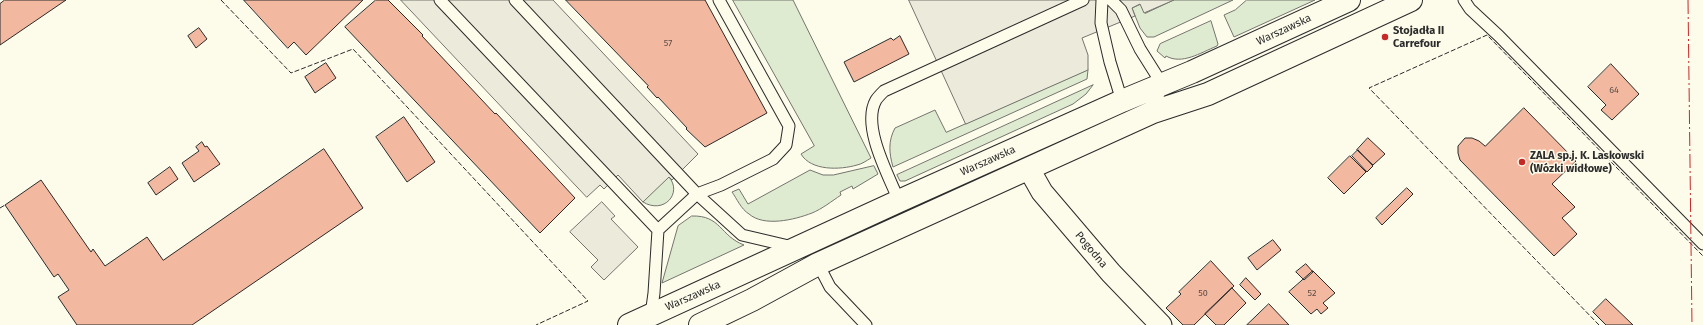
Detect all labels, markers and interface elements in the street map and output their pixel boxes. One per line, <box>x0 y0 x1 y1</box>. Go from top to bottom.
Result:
street label: Warszawska <box>1254 12 1314 48</box>
place label: Stojadła II Carrefour <box>1393 24 1444 50</box>
marker: Stojadła II Carrefour <box>1380 32 1390 42</box>
house number: 57 <box>664 38 672 48</box>
house number: 64 <box>1609 85 1619 95</box>
street label: Warszawska <box>958 143 1018 179</box>
place label: ZALA sp.j. K. Laskowski (Wózki widłowe) <box>1530 149 1644 175</box>
marker: ZALA sp.j. K. Laskowski (Wózki widłowe) <box>1517 157 1527 167</box>
street label: Pogodna <box>1072 229 1110 271</box>
street label: Warszawska <box>663 278 723 314</box>
house number: 50 <box>1198 288 1208 298</box>
house number: 52 <box>1308 288 1316 298</box>

